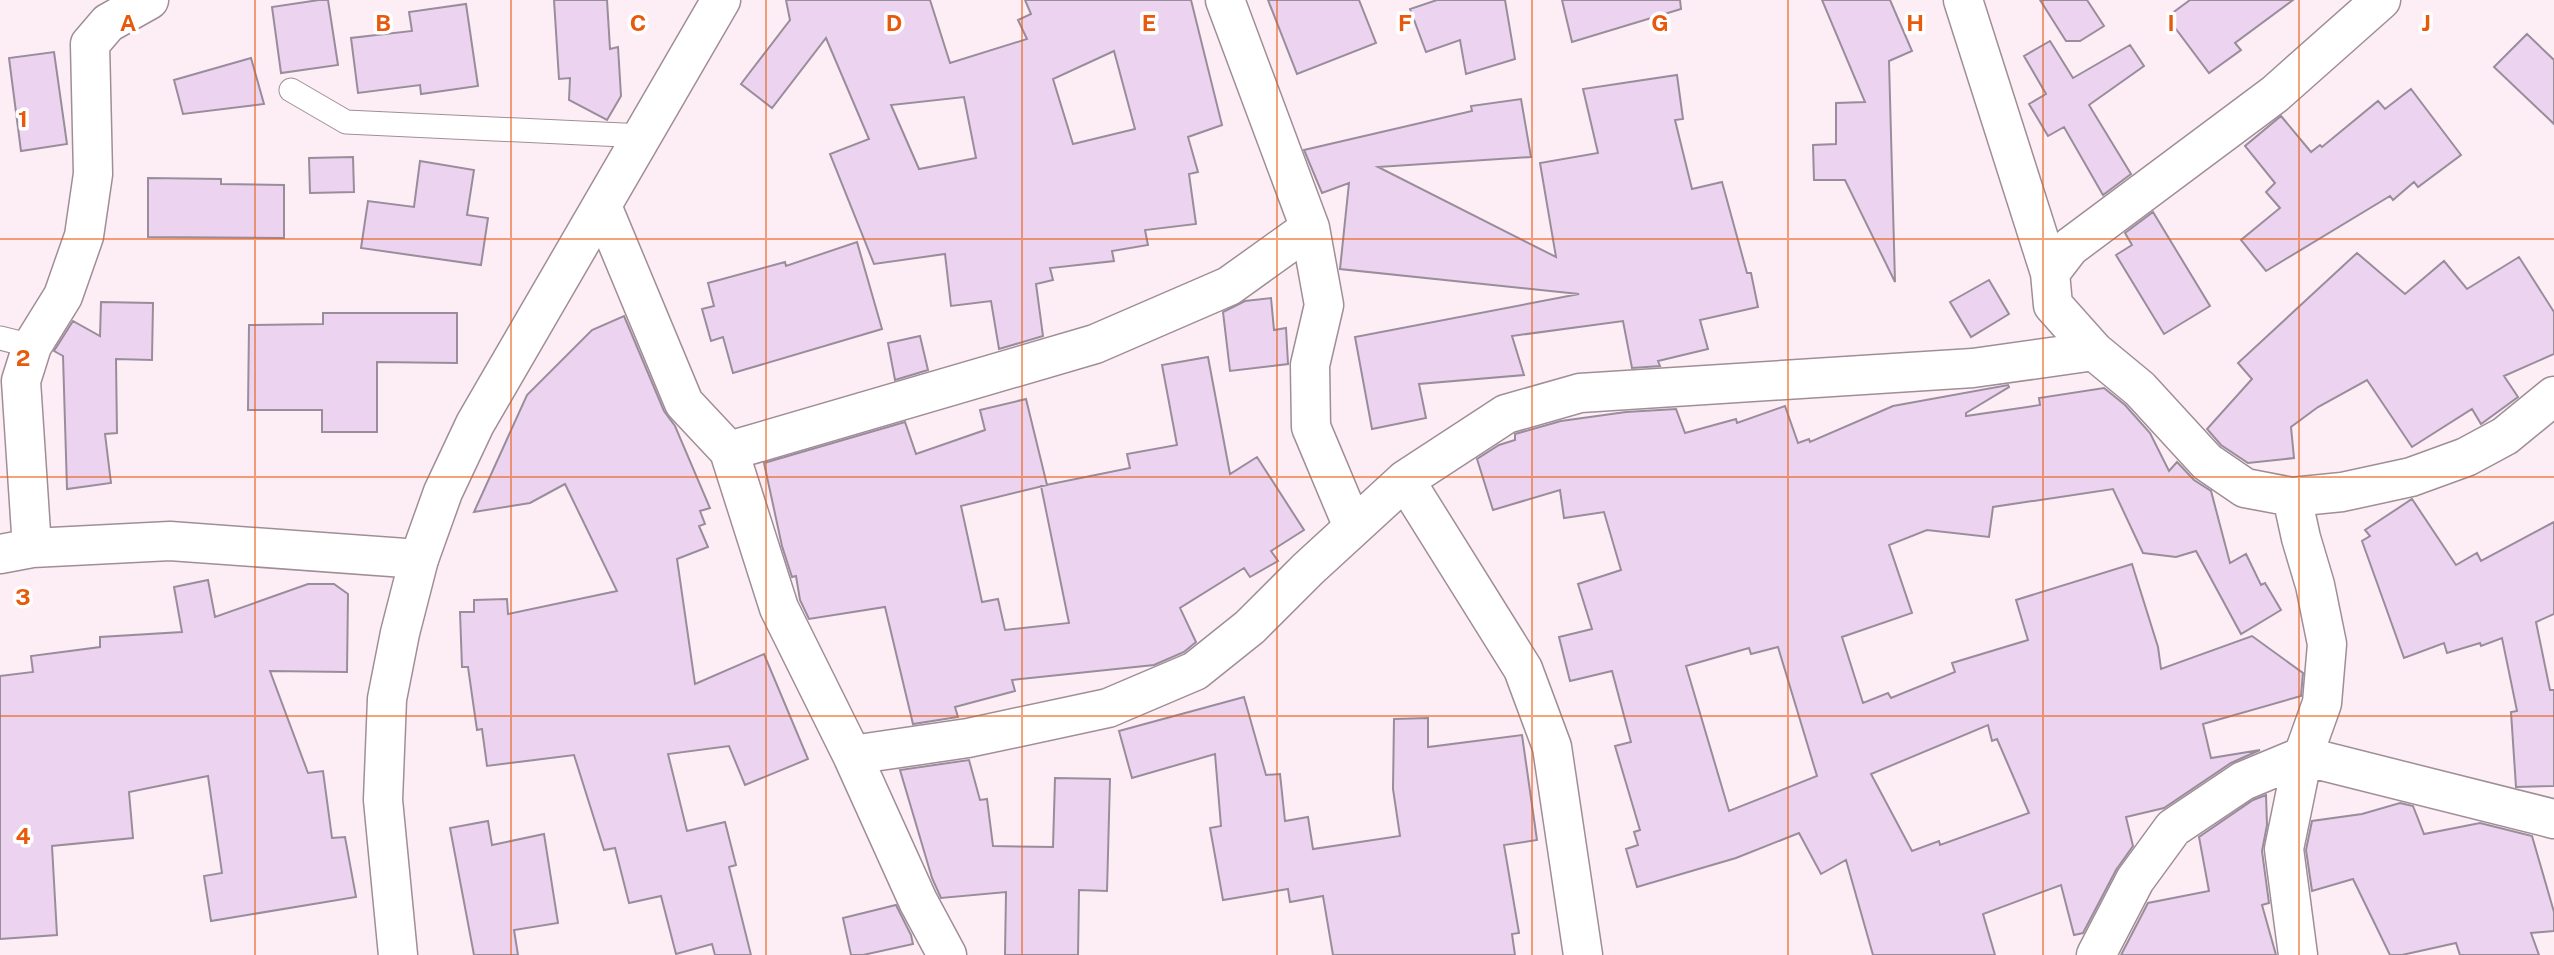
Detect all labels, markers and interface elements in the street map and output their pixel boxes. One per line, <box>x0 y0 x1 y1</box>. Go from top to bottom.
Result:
text: A <box>120 9 137 36</box>
text: B <box>375 9 391 36</box>
text: C <box>630 9 646 36</box>
text: D <box>886 9 902 36</box>
text: E <box>1142 9 1156 36</box>
text: F <box>1398 9 1412 36</box>
text: G <box>1651 9 1669 36</box>
text: H <box>1906 9 1924 36</box>
text: I <box>2167 9 2175 36</box>
text: J <box>2421 9 2431 36</box>
text: 1 <box>18 105 28 132</box>
text: 2 <box>16 344 30 371</box>
text: 3 <box>15 583 31 610</box>
text: 4 <box>15 822 31 849</box>

